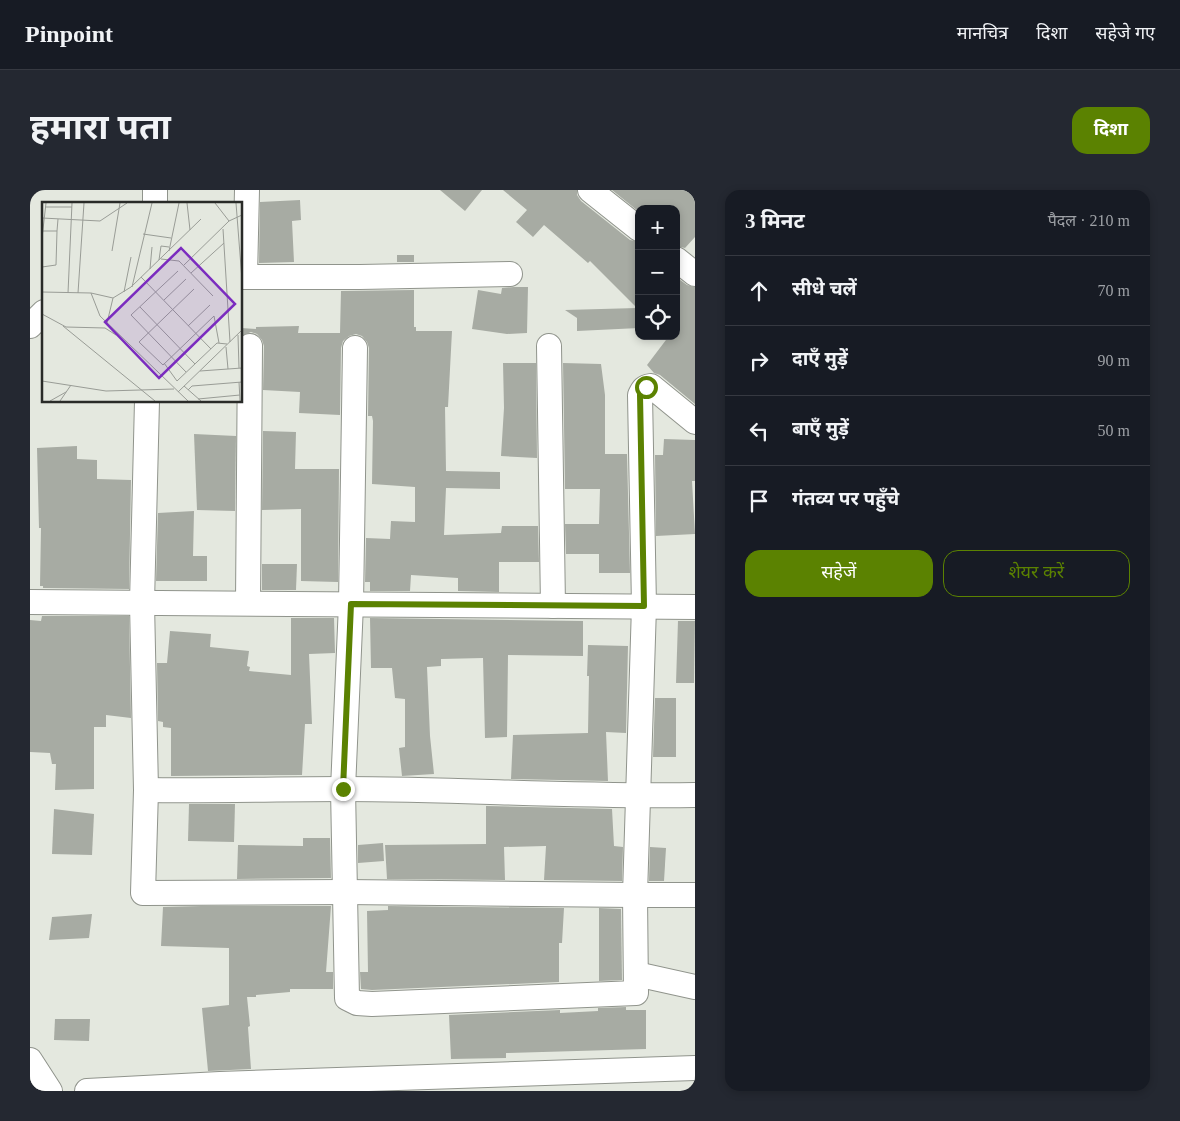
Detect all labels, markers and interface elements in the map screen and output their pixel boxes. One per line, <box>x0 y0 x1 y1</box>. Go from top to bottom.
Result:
text: Pinpoint <box>25 21 113 47</box>
text: मानचित्र <box>957 23 1008 43</box>
text: दिशा <box>1036 23 1067 43</box>
text: सहेजे गए <box>1095 23 1155 43</box>
button: दिशा <box>1072 107 1150 154</box>
text: हमारा पता <box>30 108 171 147</box>
inset map <box>42 202 242 402</box>
map controls <box>635 205 680 340</box>
button: + <box>635 205 680 250</box>
text: 3 मिनट <box>745 209 805 233</box>
text: पैदल · 210 m <box>1048 212 1130 229</box>
button: − <box>635 250 680 295</box>
icon: ahead <box>745 277 773 305</box>
text: सीधे चलें <box>792 278 857 299</box>
text: 70 m <box>1098 282 1130 299</box>
button: locate <box>635 295 680 340</box>
icon: right <box>745 347 773 375</box>
text: दाएँ मुड़ें <box>792 348 848 369</box>
text: 90 m <box>1098 352 1130 369</box>
route start <box>635 376 658 399</box>
icon: left <box>745 417 773 445</box>
text: बाएँ मुड़ें <box>792 418 849 439</box>
text: 50 m <box>1098 422 1130 439</box>
icon: arrive <box>745 487 773 515</box>
text: गंतव्य पर पहुँचे <box>792 488 899 509</box>
button: सहेजें <box>745 550 933 597</box>
button: शेयर करें <box>943 550 1130 597</box>
route end <box>332 778 355 801</box>

